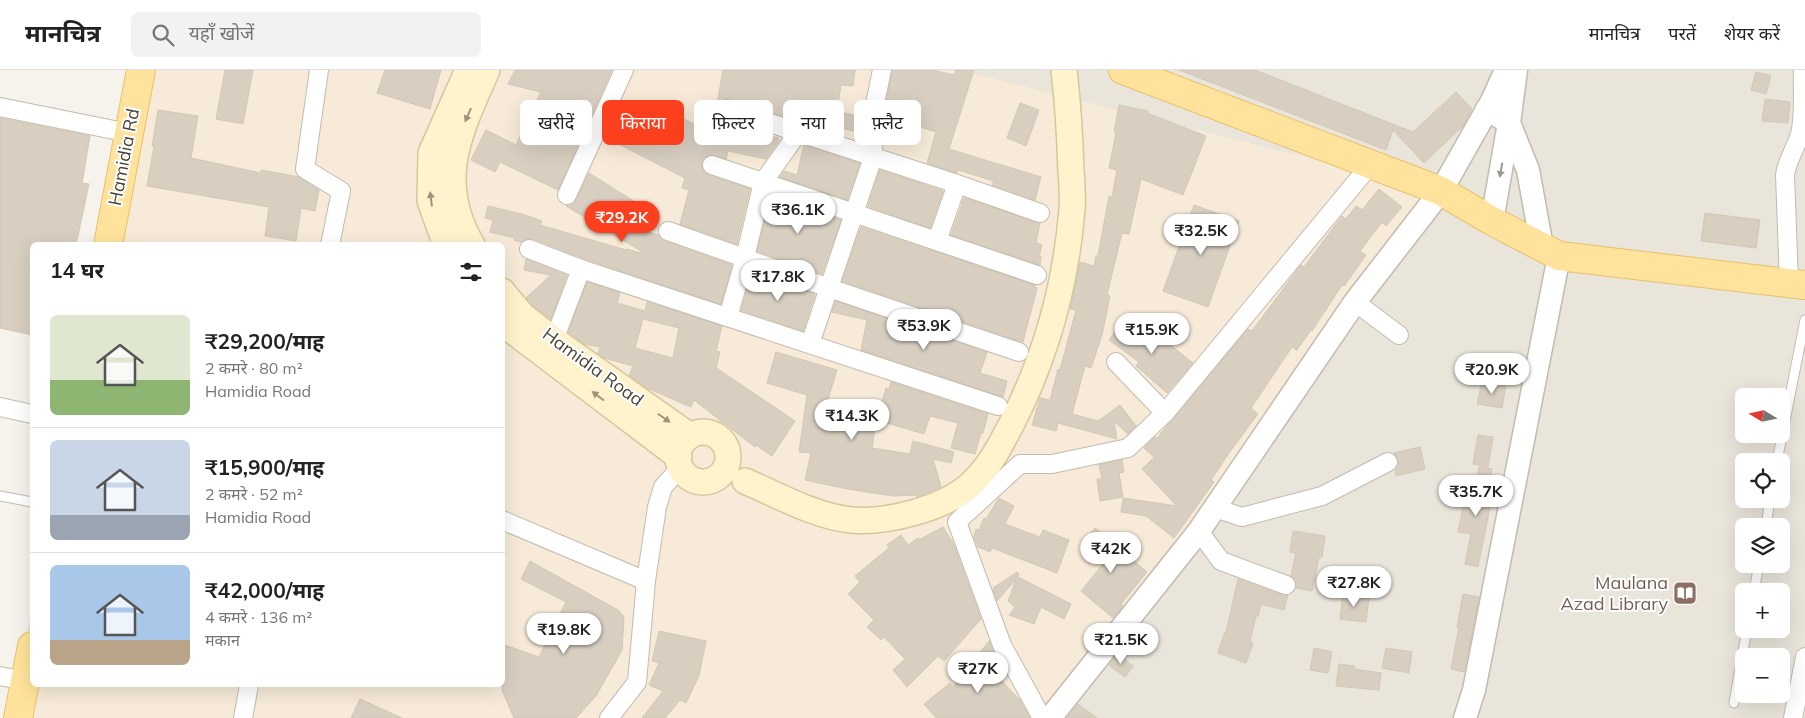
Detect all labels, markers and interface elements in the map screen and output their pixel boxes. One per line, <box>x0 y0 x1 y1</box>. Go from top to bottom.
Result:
search box <box>131 12 481 57</box>
text: मानचित्र <box>25 18 101 48</box>
icon: search <box>149 21 177 49</box>
text: यहाँ खोजें <box>189 21 254 45</box>
text: मानचित्र <box>1589 22 1640 45</box>
text: परतें <box>1668 22 1696 45</box>
text: शेयर करें <box>1724 22 1780 45</box>
chip: खरीदें <box>520 100 592 145</box>
chip: किराया <box>602 100 684 145</box>
chip: फ़िल्टर <box>694 100 773 145</box>
chip: नया <box>783 100 844 145</box>
chip: फ़्लैट <box>854 100 921 145</box>
street label: Hamidia Rd <box>103 106 144 207</box>
one-way arrow <box>463 108 471 122</box>
one-way arrow <box>1496 163 1504 179</box>
one-way arrow <box>427 190 435 206</box>
pin: ₹36.1K <box>757 192 839 235</box>
text: ₹36.1K <box>771 199 825 219</box>
pin: ₹29.2K <box>581 200 663 243</box>
text: ₹29.2K <box>595 207 649 227</box>
pin: ₹32.5K <box>1160 214 1242 256</box>
text: ₹32.5K <box>1174 220 1228 240</box>
text: 14 घर <box>50 257 104 283</box>
icon: filters <box>457 258 485 286</box>
pin: ₹17.8K <box>737 260 819 302</box>
text: ₹17.8K <box>751 266 805 286</box>
pin: ₹53.9K <box>883 308 965 351</box>
pin: ₹15.9K <box>1111 312 1193 355</box>
text: ₹53.9K <box>897 315 951 335</box>
text: ₹15.9K <box>1125 319 1179 339</box>
street label: Hamidia Road <box>538 322 648 411</box>
text: ₹29,200/माह <box>205 328 324 354</box>
icon: home <box>90 335 150 395</box>
pin: ₹20.9K <box>1451 352 1533 395</box>
text: 2 कमरे · 80 m² <box>205 358 303 378</box>
text: ₹20.9K <box>1465 359 1519 379</box>
text: Hamidia Road <box>205 381 311 401</box>
north arrow <box>1735 388 1790 442</box>
map controls <box>1735 388 1790 703</box>
one-way arrow <box>592 390 605 401</box>
pin: ₹14.3K <box>811 398 893 441</box>
text: ₹14.3K <box>825 405 879 425</box>
one-way arrow <box>657 414 671 423</box>
button: locate <box>1735 453 1790 508</box>
text: ₹15,900/माह <box>205 454 324 480</box>
icon: home <box>90 460 150 520</box>
pin: ₹35.7K <box>1435 474 1517 517</box>
text: ₹35.7K <box>1449 481 1503 501</box>
text: 2 कमरे · 52 m² <box>205 484 303 504</box>
text: Hamidia Road <box>205 507 311 527</box>
button: layers <box>1735 518 1790 573</box>
pin: ₹42K <box>1081 532 1141 574</box>
text: ₹42K <box>1091 538 1131 558</box>
pin: ₹27.8K <box>1313 566 1395 608</box>
place label: Maulana Azad Library <box>1560 571 1668 615</box>
text: ₹27.8K <box>1327 572 1381 592</box>
text: ₹42,000/माह <box>205 577 324 603</box>
library icon: Maulana Azad Library <box>1672 580 1698 606</box>
button: + <box>1735 583 1790 638</box>
icon: home <box>90 585 150 645</box>
text: 4 कमरे · 136 m² <box>205 607 312 627</box>
pin: ₹19.8K <box>523 612 605 655</box>
text: ₹19.8K <box>537 619 591 639</box>
pin: ₹21.5K <box>1080 622 1162 665</box>
text: ₹21.5K <box>1094 629 1148 649</box>
text: मकान <box>205 630 240 650</box>
button: − <box>1735 648 1790 703</box>
pin: ₹27K <box>948 652 1008 694</box>
text: ₹27K <box>958 658 998 678</box>

